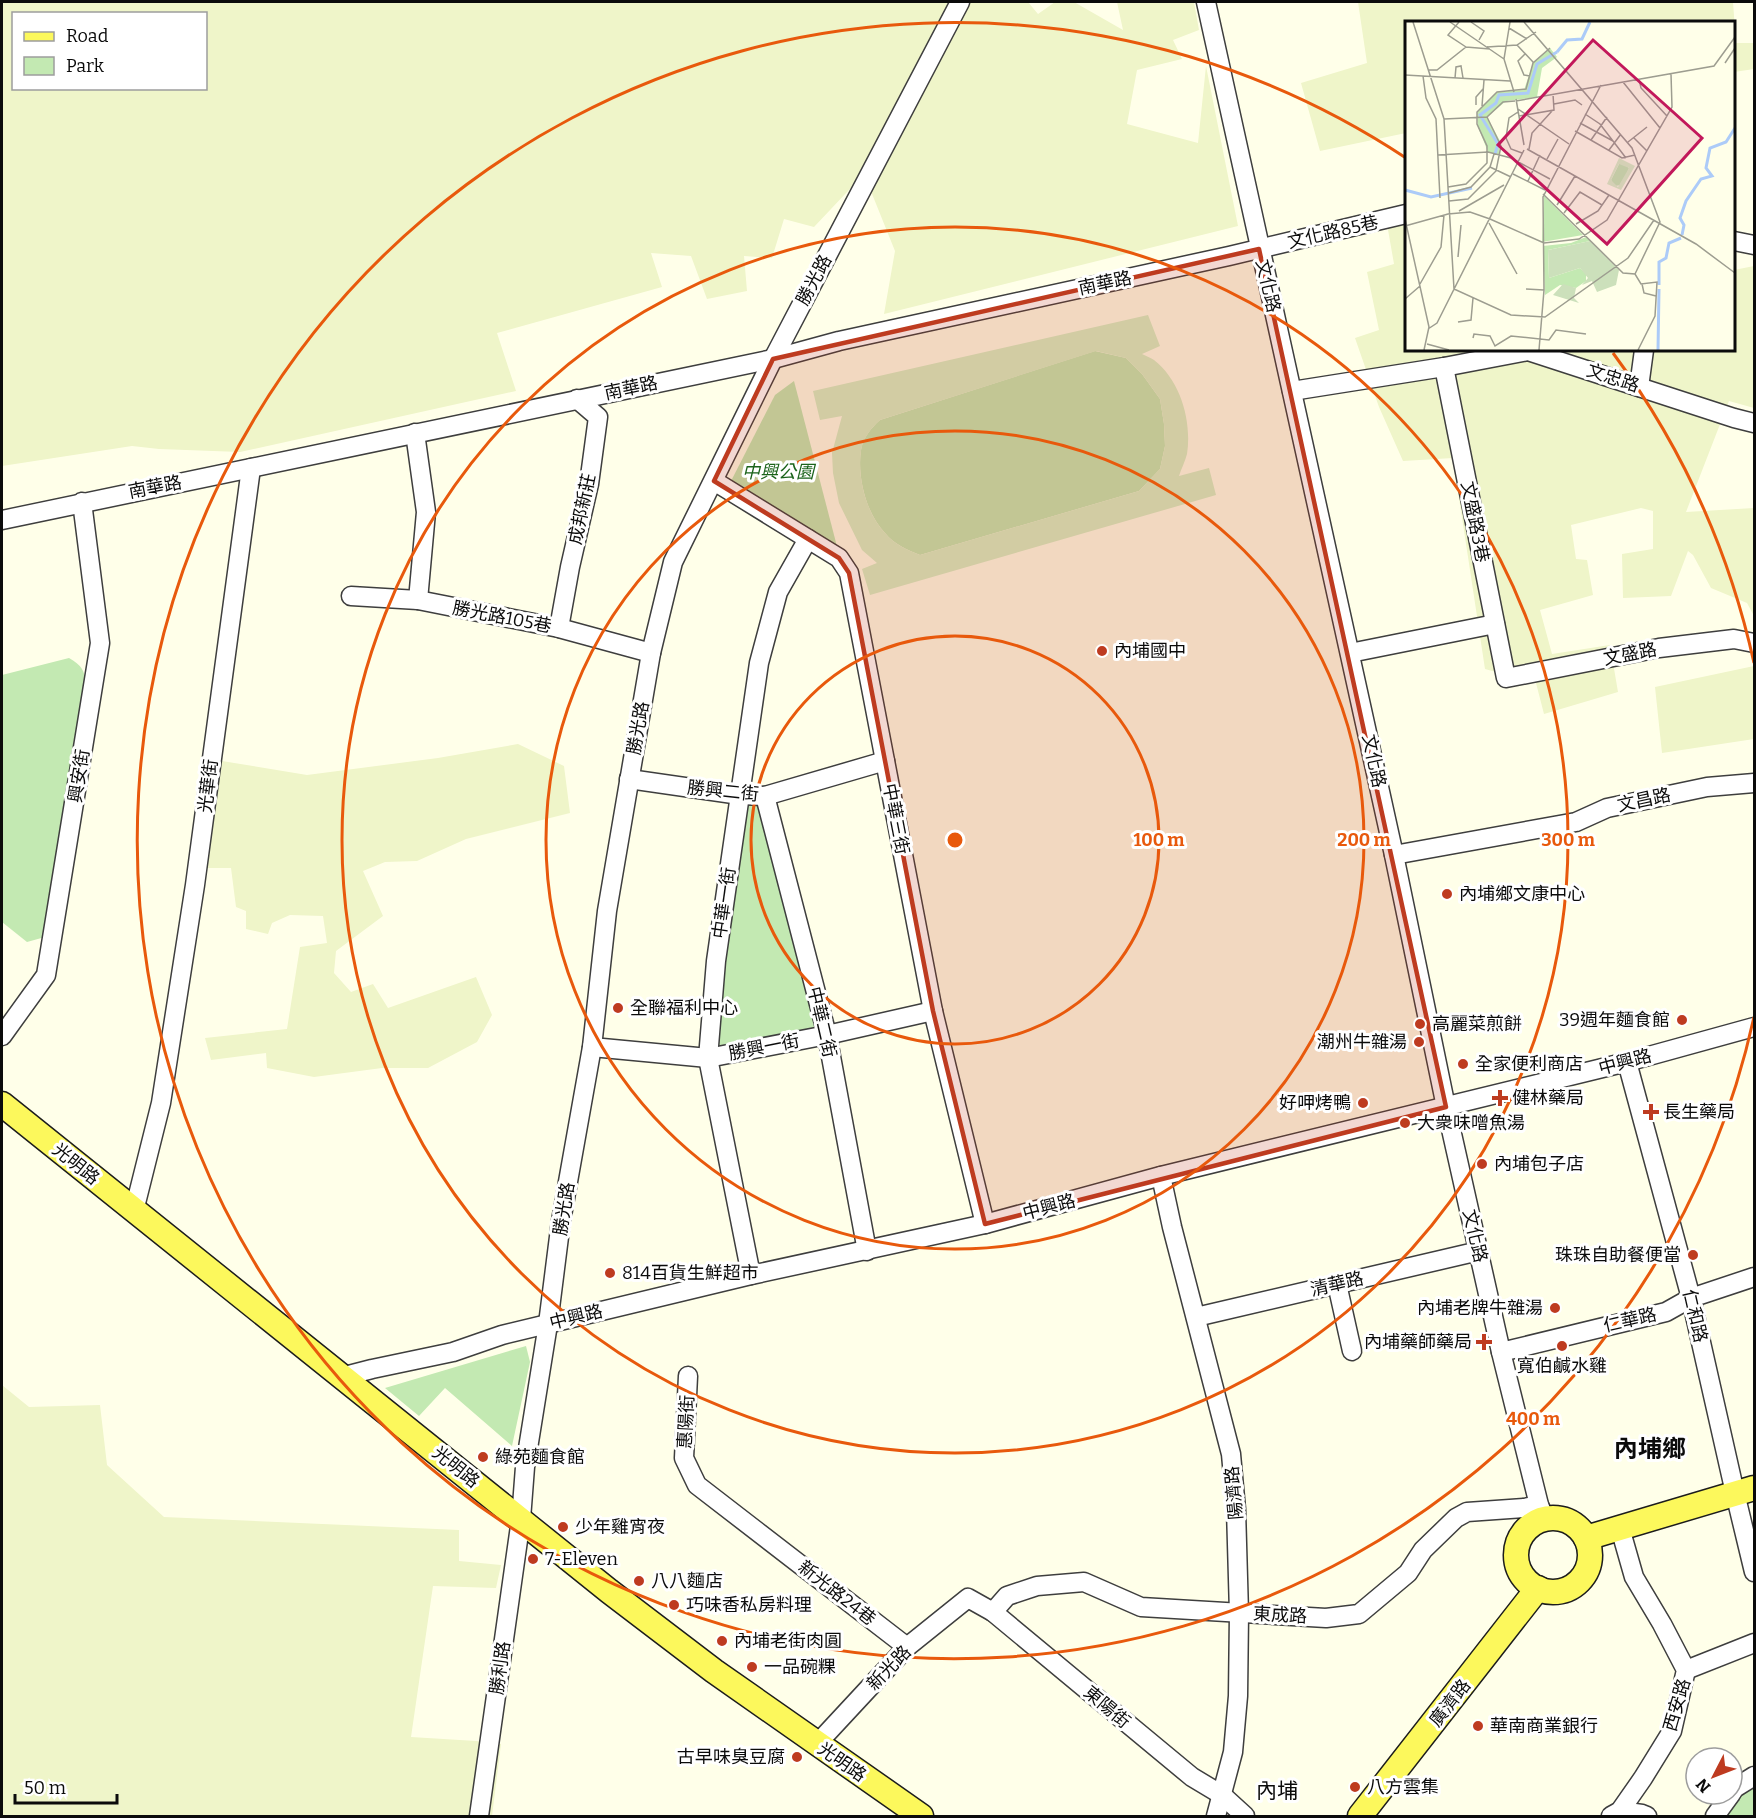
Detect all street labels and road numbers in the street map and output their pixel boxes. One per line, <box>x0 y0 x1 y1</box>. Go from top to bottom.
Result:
street label: 文化路85巷 <box>1285 211 1381 253</box>
street label: 勝光路 <box>792 251 836 309</box>
street label: 文化路 <box>1251 257 1285 315</box>
street label: 南華路 <box>1076 267 1134 299</box>
street label: 文忠路 <box>1584 359 1642 397</box>
street label: 南華路 <box>602 372 660 404</box>
street label: 南華路 <box>126 471 184 503</box>
street label: 成邦新莊 <box>564 471 600 547</box>
street label: 文盛路3巷 <box>1456 480 1494 564</box>
street label: 勝光路105巷 <box>451 597 553 637</box>
street label: 文盛路 <box>1601 638 1659 670</box>
street label: 勝光路 <box>622 700 654 756</box>
street label: 文化路 <box>1358 732 1390 790</box>
street label: 興安街 <box>64 748 94 804</box>
street label: 光華街 <box>194 758 222 814</box>
street label: 勝興二街 <box>686 776 760 806</box>
street label: 中華三街 <box>878 782 914 856</box>
street label: 文昌路 <box>1615 784 1673 816</box>
street label: 中華一街 <box>708 866 740 940</box>
street label: 中華二街 <box>803 984 841 1060</box>
street label: 勝興一街 <box>727 1029 801 1065</box>
street label: 中興路 <box>1596 1044 1654 1080</box>
street label: 光明路 <box>48 1138 104 1190</box>
street label: 勝光路 <box>549 1181 579 1237</box>
street label: 中興路 <box>1020 1189 1078 1225</box>
street label: 文化路 <box>1458 1207 1492 1265</box>
street label: 清華路 <box>1308 1267 1366 1301</box>
street label: 仁和路 <box>1678 1287 1712 1345</box>
street label: 中興路 <box>547 1300 605 1334</box>
street label: 仁華路 <box>1601 1303 1659 1337</box>
street label: 惠陽街 <box>674 1394 698 1450</box>
street label: 光明路 <box>428 1441 484 1493</box>
street label: 陽濟路 <box>1221 1465 1247 1521</box>
street label: 新光路24巷 <box>794 1556 880 1630</box>
street label: 東成路 <box>1252 1603 1308 1627</box>
street label: 勝利路 <box>485 1640 515 1696</box>
street label: 新光路 <box>862 1641 916 1695</box>
street label: 廣濟路 <box>1425 1675 1475 1731</box>
street label: 西安路 <box>1659 1676 1695 1734</box>
street label: 東陽街 <box>1079 1681 1135 1733</box>
street label: 光明路 <box>814 1738 870 1786</box>

